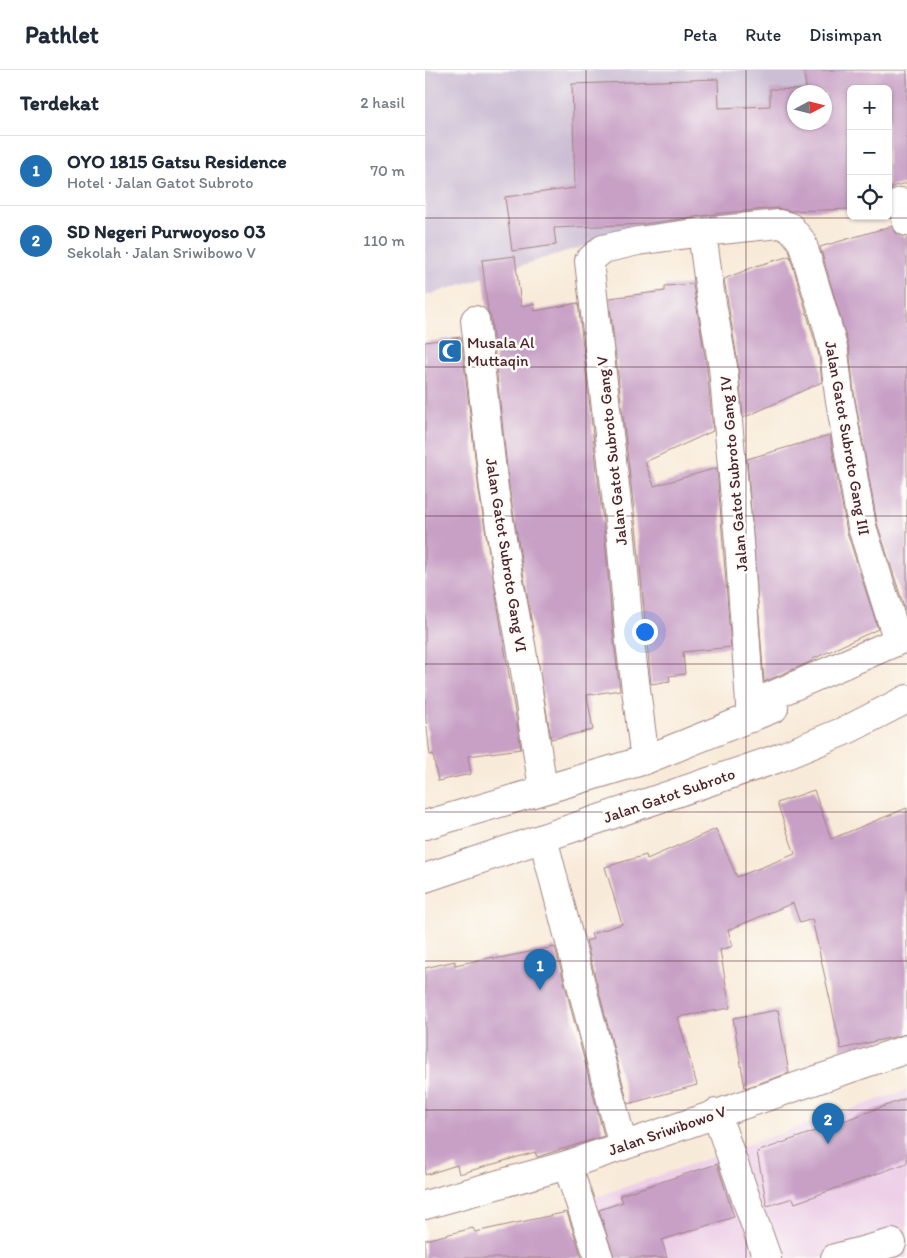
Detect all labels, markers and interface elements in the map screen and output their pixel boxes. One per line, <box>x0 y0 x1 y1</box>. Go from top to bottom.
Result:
text: Pathlet <box>25 20 99 49</box>
text: Peta <box>683 24 717 46</box>
text: Rute <box>745 24 781 46</box>
text: Disimpan <box>809 24 882 46</box>
north arrow <box>787 85 832 130</box>
map controls <box>847 85 892 220</box>
button: + <box>847 85 892 130</box>
text: Terdekat <box>20 90 99 115</box>
text: 2 hasil <box>360 93 405 112</box>
button: − <box>847 130 892 175</box>
text: OYO 1815 Gatsu Residence <box>67 150 287 173</box>
text: 1 <box>32 161 40 180</box>
text: 70 m <box>370 161 405 180</box>
text: Hotel · Jalan Gatot Subroto <box>67 173 254 192</box>
button: locate <box>847 175 892 220</box>
text: SD Negeri Purwoyoso 03 <box>67 220 266 243</box>
text: 2 <box>32 231 40 250</box>
text: 110 m <box>363 231 405 250</box>
text: Sekolah · Jalan Sriwibowo V <box>67 243 256 262</box>
place label: Musala Al Muttaqin <box>467 333 535 370</box>
mosque icon: Musala Al Muttaqin <box>437 338 463 364</box>
street label: Jalan Gatot Subroto Gang III <box>821 339 874 537</box>
street label: Jalan Gatot Subroto Gang V <box>592 355 631 547</box>
street label: Jalan Gatot Subroto Gang IV <box>715 375 752 573</box>
street label: Jalan Gatot Subroto Gang VI <box>482 457 531 654</box>
your location <box>632 619 658 645</box>
street label: Jalan Gatot Subroto <box>601 764 738 827</box>
pin: 1 <box>524 949 556 990</box>
street label: Jalan Sriwibowo V <box>606 1101 729 1160</box>
pin: 2 <box>812 1103 844 1144</box>

